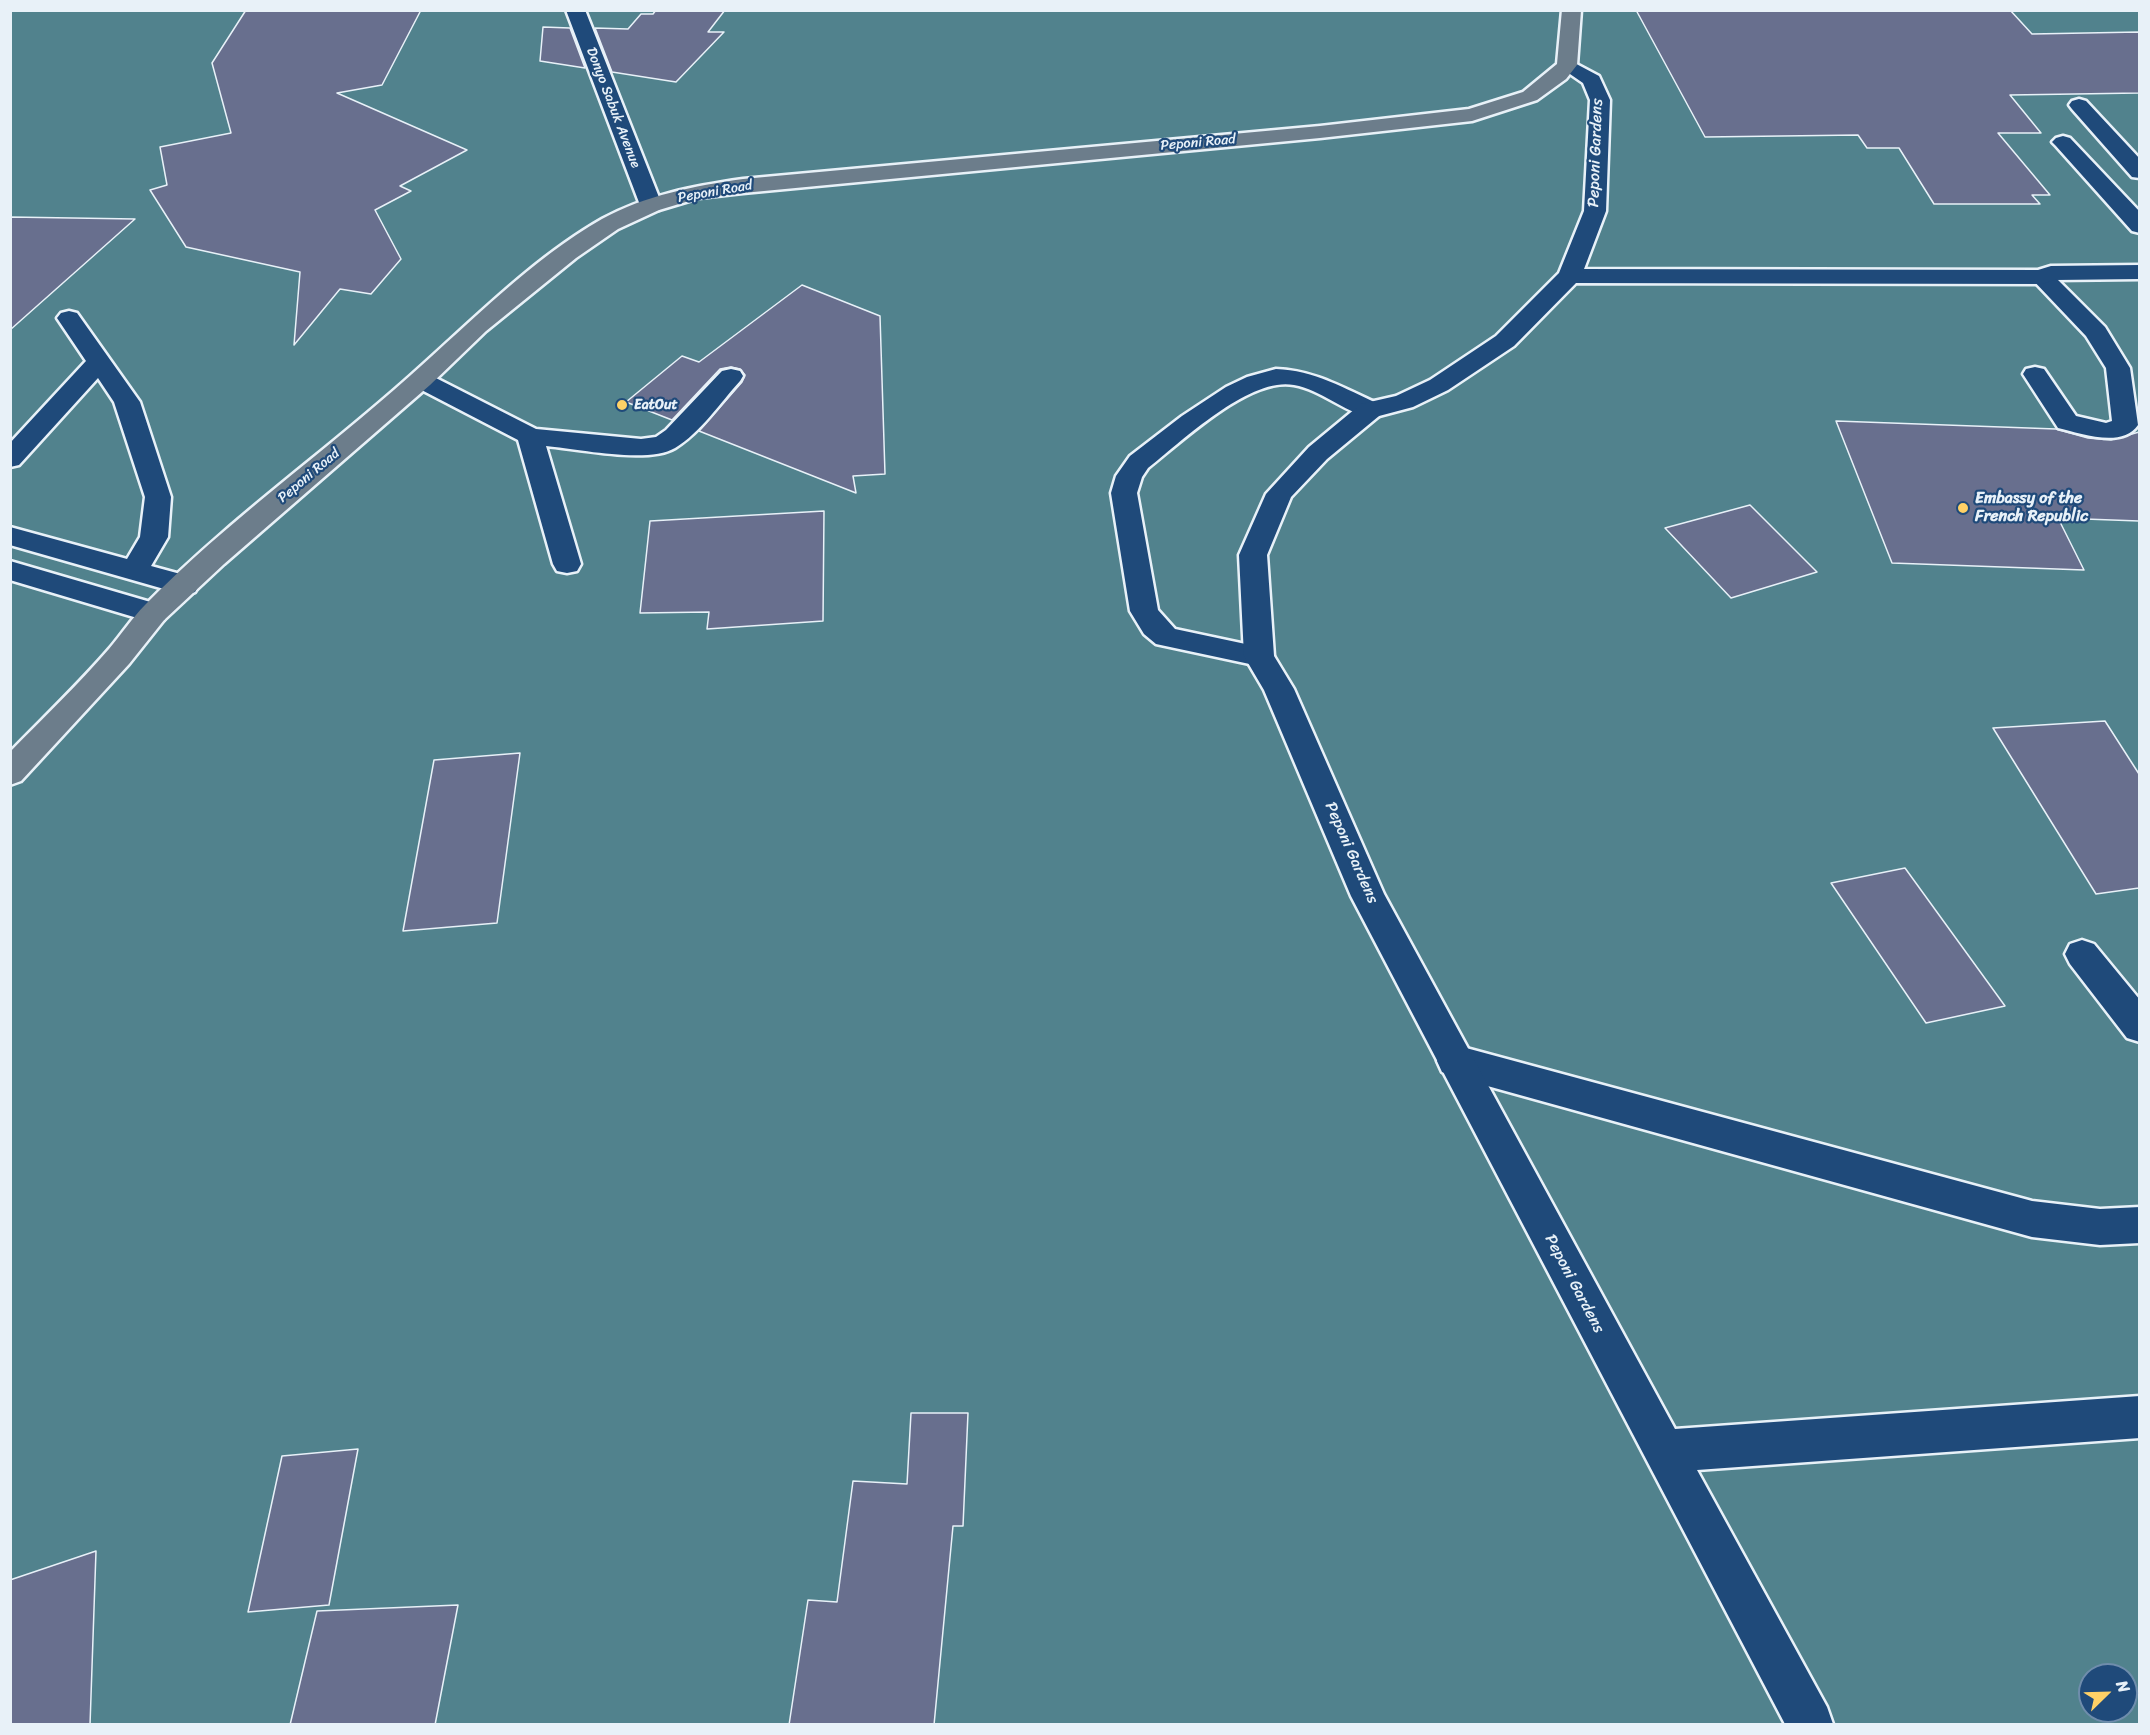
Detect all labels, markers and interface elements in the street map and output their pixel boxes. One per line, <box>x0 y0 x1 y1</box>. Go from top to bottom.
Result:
street label: Donyo Sabuk Avenue <box>582 45 644 171</box>
street label: Peponi Gardens <box>1585 98 1607 208</box>
street label: Peponi Road <box>1160 131 1236 155</box>
street label: Peponi Road <box>676 177 754 207</box>
place label: EatOut <box>634 397 678 413</box>
marker: EatOut <box>615 398 629 412</box>
street label: Peponi Road <box>275 445 343 507</box>
place label: Embassy of the French Republic <box>1975 489 2088 527</box>
marker: Embassy of the French Republic <box>1956 501 1970 515</box>
street label: Peponi Gardens <box>1320 799 1382 907</box>
street label: Peponi Gardens <box>1540 1231 1608 1337</box>
north arrow <box>2078 1663 2138 1723</box>
text: N <box>2108 1676 2139 1697</box>

